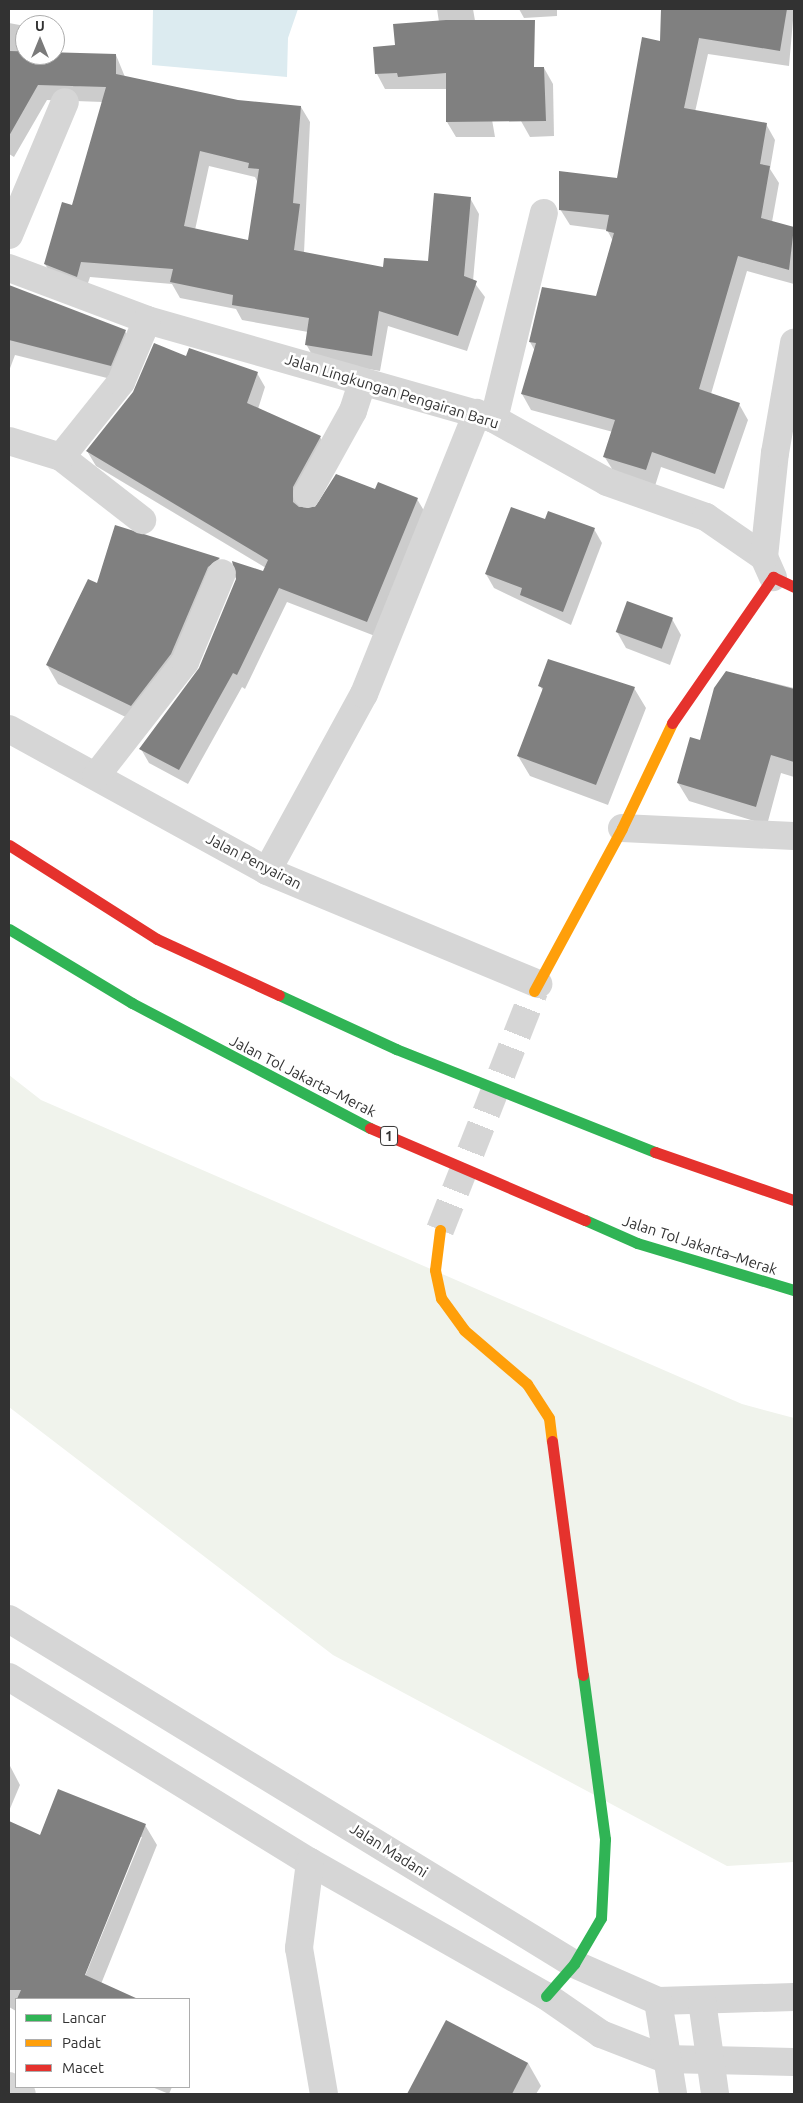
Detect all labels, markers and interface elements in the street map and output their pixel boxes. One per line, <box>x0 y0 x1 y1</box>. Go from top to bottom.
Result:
north arrow <box>15 15 65 65</box>
text: U <box>35 18 45 34</box>
street label: Jalan Lingkungan Pengairan Baru <box>283 350 501 432</box>
street label: Jalan Penyairan <box>203 829 305 893</box>
street label: Jalan Tol Jakarta–Merak <box>227 1031 379 1121</box>
road number: 1 <box>379 1124 399 1148</box>
street label: Jalan Tol Jakarta–Merak <box>620 1211 780 1279</box>
street label: Jalan Madani <box>347 1819 431 1881</box>
legend <box>15 1998 190 2088</box>
text: Lancar <box>62 2009 106 2026</box>
text: Padat <box>62 2034 101 2051</box>
text: Macet <box>62 2059 104 2076</box>

